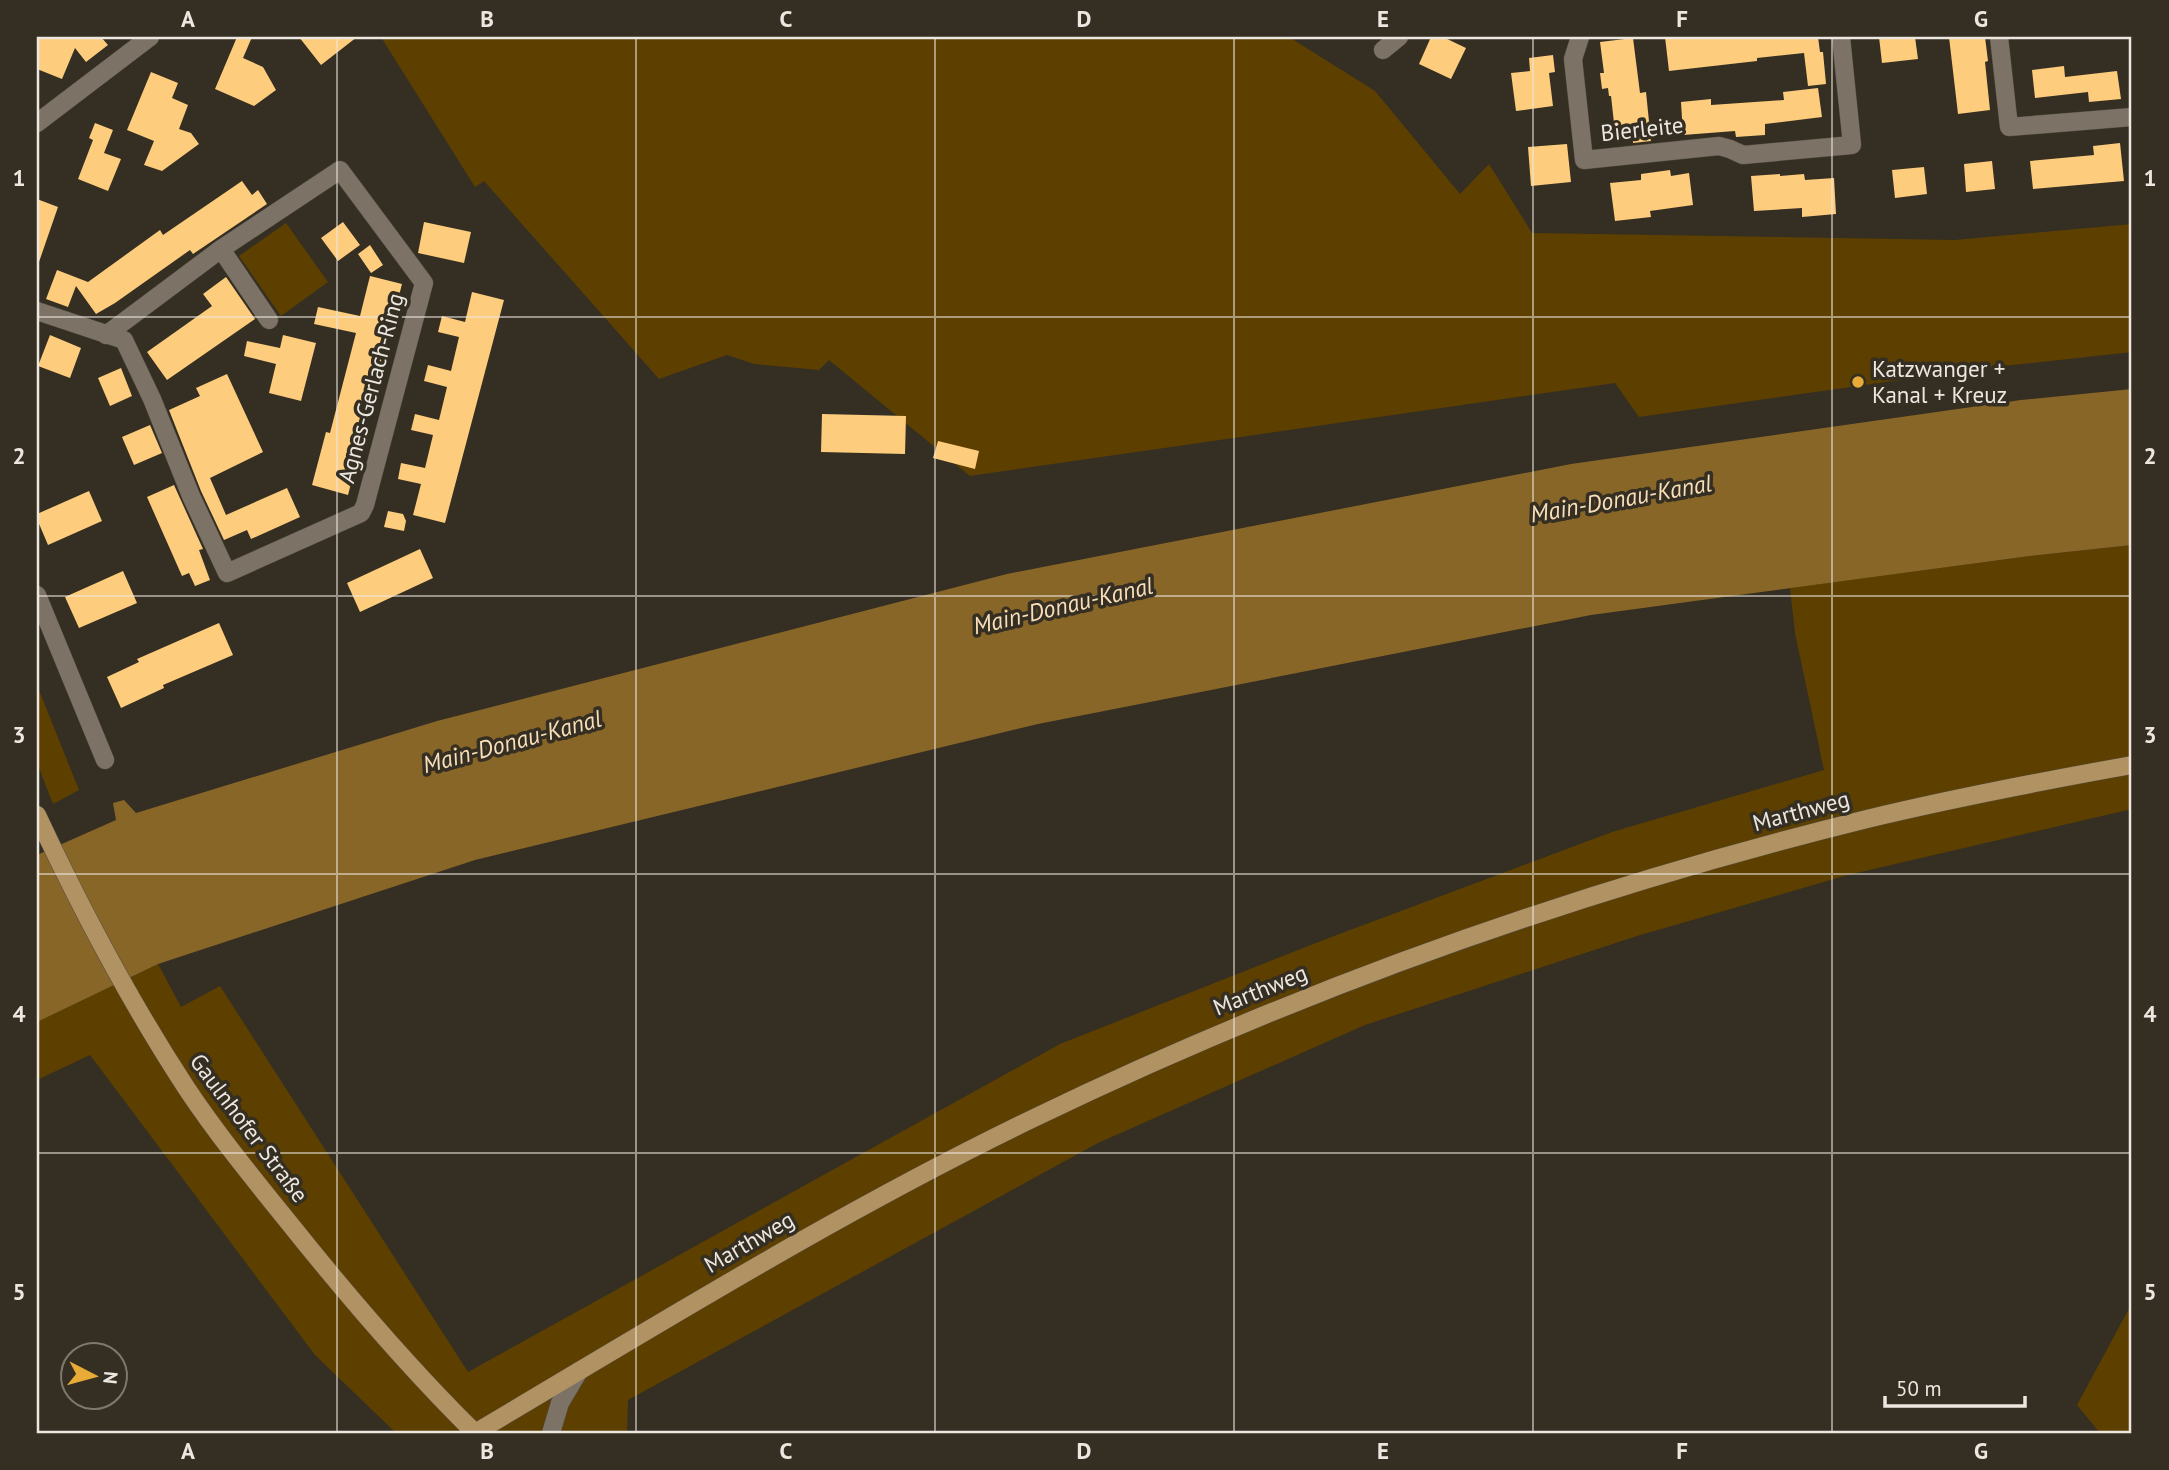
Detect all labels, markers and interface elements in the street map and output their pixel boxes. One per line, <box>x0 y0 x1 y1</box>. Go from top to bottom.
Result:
text: A <box>181 4 195 33</box>
text: B <box>480 4 494 33</box>
text: C <box>780 4 793 33</box>
text: D <box>1077 4 1091 33</box>
text: E <box>1377 4 1389 33</box>
text: F <box>1676 4 1688 33</box>
text: G <box>1974 4 1988 33</box>
street label: Bierleite <box>1599 110 1685 147</box>
text: 1 <box>12 163 26 192</box>
text: 1 <box>2143 163 2157 192</box>
street label: Agnes-Gerlach-Ring <box>331 290 410 486</box>
place label: Katzwanger + Kanal + Kreuz <box>1872 354 2007 409</box>
marker: Katzwanger + Kanal + Kreuz <box>1850 374 1866 390</box>
text: 2 <box>12 441 26 470</box>
text: 2 <box>2143 441 2157 470</box>
water label: Main-Donau-Kanal <box>1528 467 1715 530</box>
water label: Main-Donau-Kanal <box>970 570 1156 641</box>
water label: Main-Donau-Kanal <box>419 703 605 780</box>
text: 3 <box>12 720 26 749</box>
text: 3 <box>2143 720 2157 749</box>
street label: Marthweg <box>1749 784 1852 837</box>
street label: Marthweg <box>1209 958 1311 1022</box>
text: 4 <box>12 999 26 1028</box>
text: 4 <box>2143 999 2157 1028</box>
street label: Gaulnhofer Straße <box>184 1047 315 1208</box>
street label: Marthweg <box>699 1204 799 1279</box>
text: 5 <box>12 1277 26 1306</box>
text: 5 <box>2143 1277 2157 1306</box>
north arrow <box>60 1340 130 1410</box>
scale bar <box>1885 1365 2025 1409</box>
text: N <box>98 1370 123 1385</box>
text: 50 m <box>1896 1375 1942 1402</box>
text: A <box>181 1436 195 1465</box>
text: B <box>480 1436 494 1465</box>
text: C <box>780 1436 793 1465</box>
text: D <box>1077 1436 1091 1465</box>
text: E <box>1377 1436 1389 1465</box>
text: F <box>1676 1436 1688 1465</box>
text: G <box>1974 1436 1988 1465</box>

